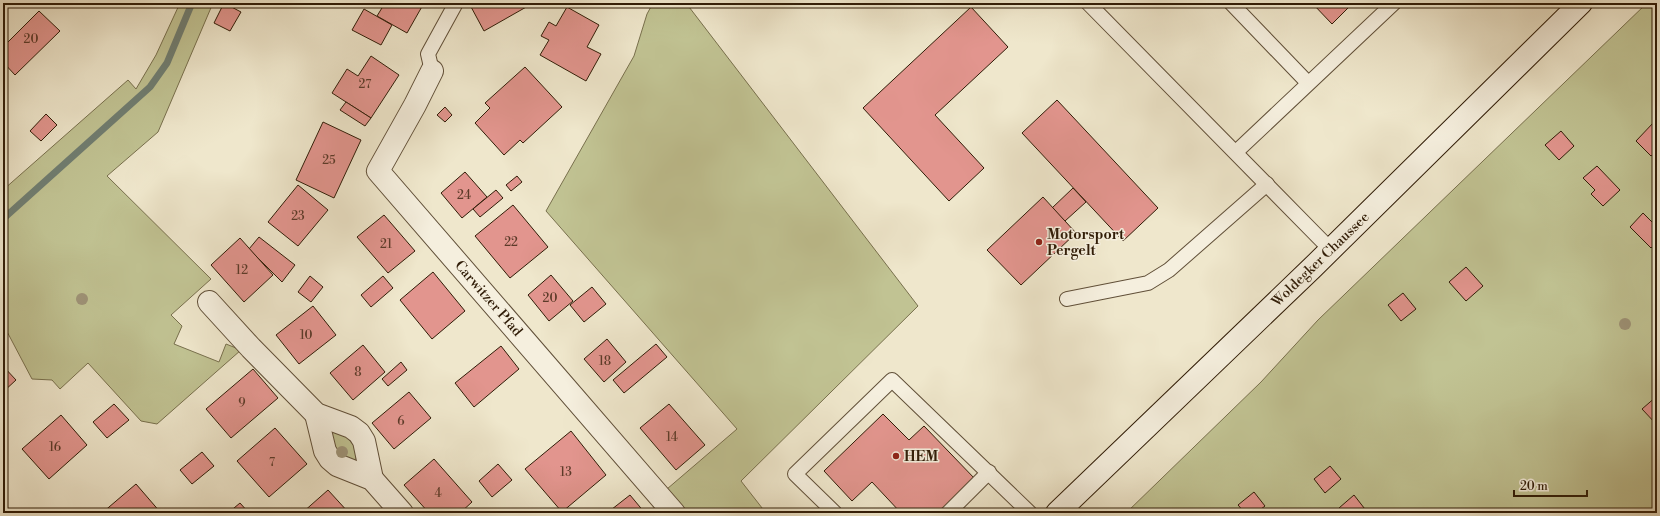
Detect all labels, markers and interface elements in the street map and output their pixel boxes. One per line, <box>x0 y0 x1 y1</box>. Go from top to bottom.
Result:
house number: 20 <box>24 32 38 47</box>
house number: 27 <box>359 77 371 92</box>
house number: 25 <box>322 153 336 168</box>
house number: 24 <box>457 188 471 203</box>
house number: 23 <box>291 209 305 224</box>
street label: Woldegker Chaussee <box>1267 209 1373 312</box>
place label: Motorsport Pergelt <box>1047 226 1125 260</box>
house number: 22 <box>504 235 518 250</box>
house number: 21 <box>380 237 393 252</box>
marker: Motorsport Pergelt <box>1034 237 1044 247</box>
street label: Carwitzer Pfad <box>450 257 526 340</box>
house number: 12 <box>236 263 248 278</box>
house number: 20 <box>543 291 557 306</box>
house number: 10 <box>300 328 312 343</box>
house number: 18 <box>599 354 611 369</box>
house number: 8 <box>354 365 362 380</box>
house number: 9 <box>238 396 246 411</box>
house number: 6 <box>397 414 405 429</box>
house number: 14 <box>666 430 678 445</box>
house number: 16 <box>49 440 61 455</box>
place label: HEM <box>904 448 938 466</box>
marker: HEM <box>891 451 901 461</box>
house number: 7 <box>269 455 275 470</box>
house number: 13 <box>560 465 572 480</box>
scale bar <box>1514 472 1587 498</box>
text: 20 m <box>1520 479 1548 494</box>
house number: 4 <box>434 486 442 501</box>

